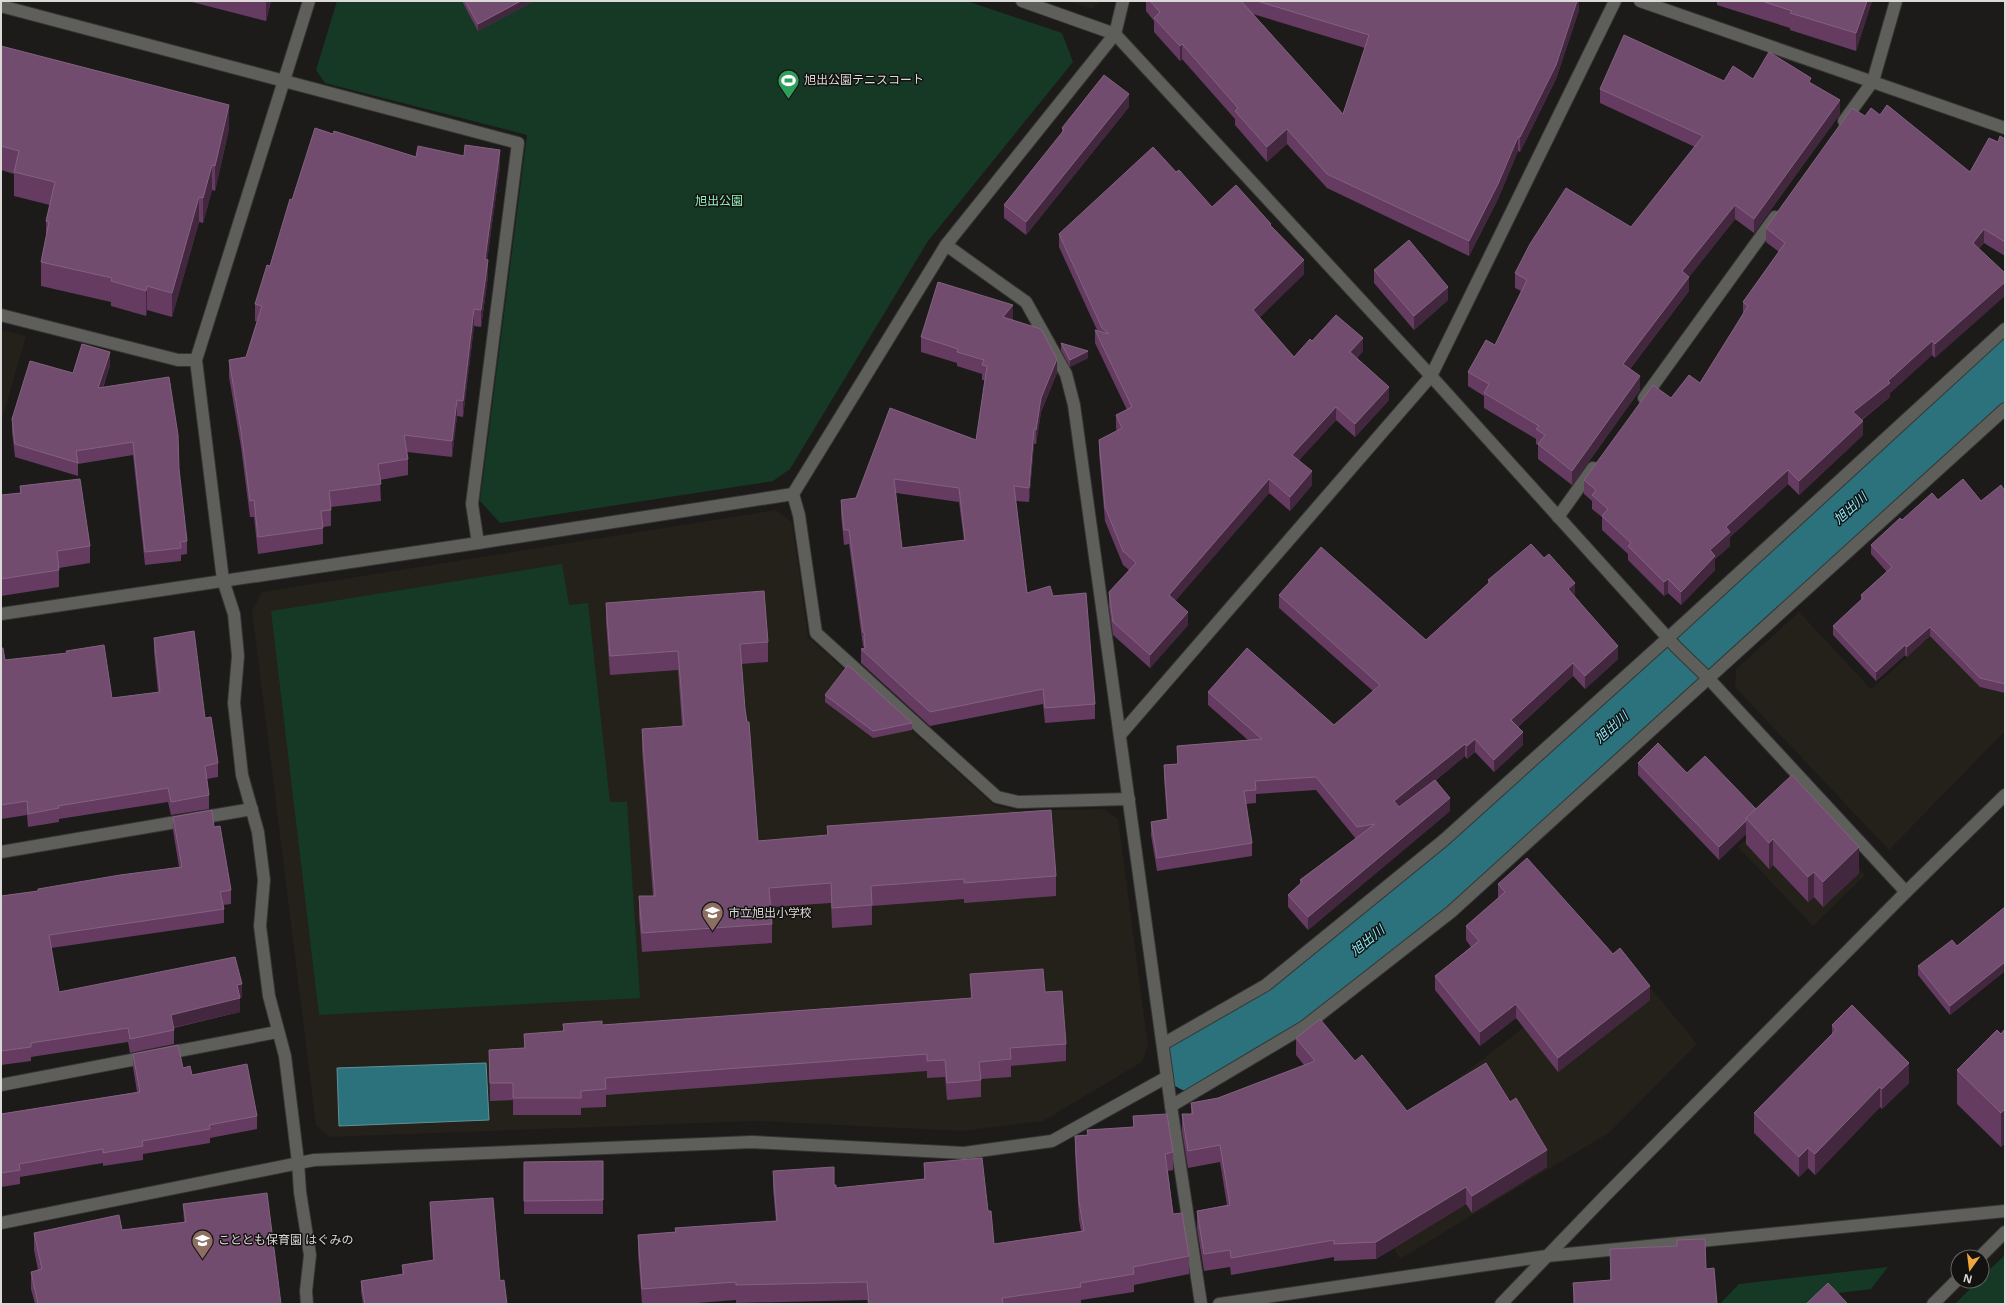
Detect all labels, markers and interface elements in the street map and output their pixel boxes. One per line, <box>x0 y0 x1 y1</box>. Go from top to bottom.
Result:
sports icon: 旭出公園テニスコート <box>775 67 801 100</box>
place label: 旭出公園テニスコート <box>804 71 924 88</box>
park label: 旭出公園 <box>695 192 743 209</box>
water label: 旭出川 <box>1829 487 1872 528</box>
water label: 旭出川 <box>1590 706 1633 747</box>
school or university icon: 市立旭出小学校 <box>700 900 726 933</box>
place label: 市立旭出小学校 <box>728 904 812 921</box>
water label: 旭出川 <box>1346 919 1389 959</box>
school or university icon: こととも保育園 はぐみの <box>190 1227 216 1260</box>
place label: こととも保育園 はぐみの <box>218 1231 353 1248</box>
north arrow <box>1950 1249 1990 1289</box>
text: N <box>1961 1271 1974 1288</box>

